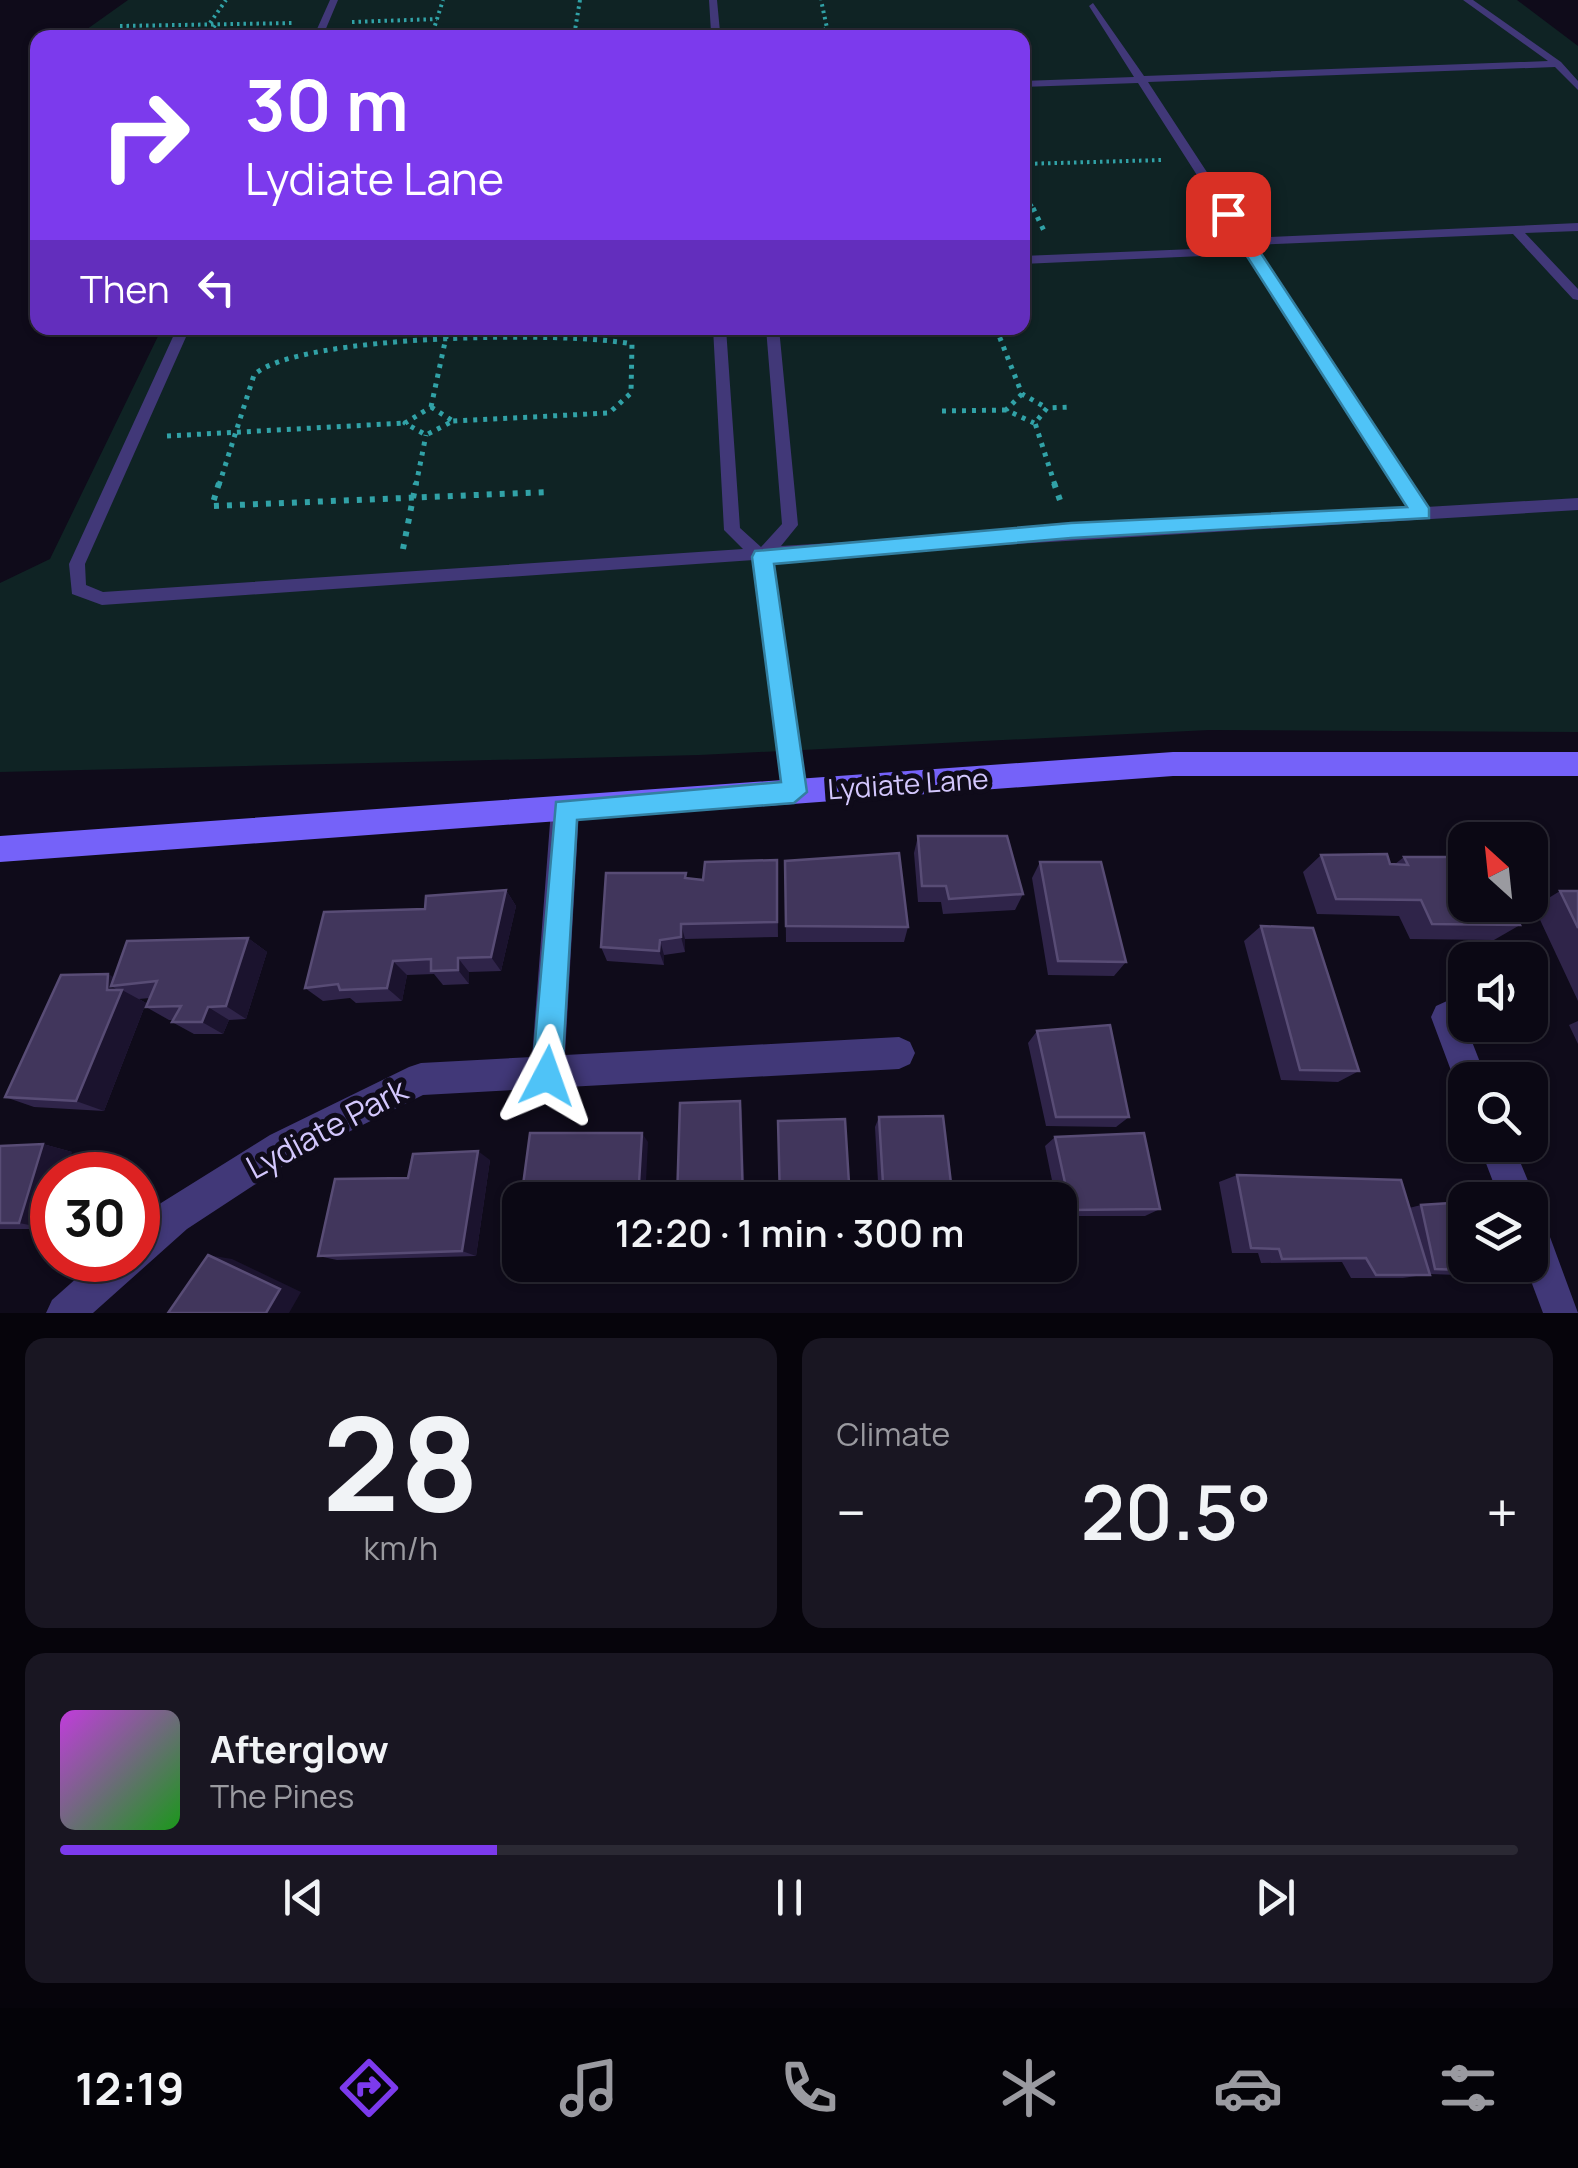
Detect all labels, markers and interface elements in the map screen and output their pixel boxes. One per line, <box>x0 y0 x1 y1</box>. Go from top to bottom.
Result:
text: 30 m <box>245 56 409 152</box>
icon: right <box>80 70 210 200</box>
text: Lydiate Lane <box>245 147 504 209</box>
pin <box>1186 172 1271 257</box>
icon: arrive <box>1201 187 1256 242</box>
icon: left <box>189 260 244 315</box>
text: Then <box>80 262 169 314</box>
street label: Lydiate Lane <box>826 758 990 808</box>
north arrow <box>1448 822 1548 922</box>
map controls <box>1448 822 1548 1282</box>
button: sound <box>1448 942 1548 1042</box>
position arrow <box>495 1024 599 1128</box>
button: search <box>1448 1062 1548 1162</box>
street label: Lydiate Park <box>238 1067 416 1189</box>
speed limit sign: 30 <box>30 1152 160 1282</box>
button: layers <box>1448 1182 1548 1282</box>
text: 12:20 · 1 min · 300 m <box>615 1206 964 1258</box>
text: 28 <box>322 1372 479 1550</box>
text: Climate <box>837 1412 950 1456</box>
text: 20.5° <box>1081 1460 1272 1563</box>
text: − <box>837 1474 866 1550</box>
text: + <box>1486 1474 1518 1550</box>
text: km/h <box>364 1526 438 1570</box>
text: Afterglow <box>210 1722 389 1774</box>
text: The Pines <box>210 1774 354 1818</box>
icon: previous <box>276 1870 331 1925</box>
icon: pause <box>762 1870 817 1925</box>
icon: next <box>1248 1870 1303 1925</box>
icon: directions <box>334 2053 404 2123</box>
icon: music <box>554 2053 624 2123</box>
icon: phone <box>774 2053 844 2123</box>
icon: climate <box>994 2053 1064 2123</box>
icon: car <box>1213 2053 1283 2123</box>
icon: filters <box>1433 2053 1503 2123</box>
text: 12:19 <box>75 2057 184 2119</box>

